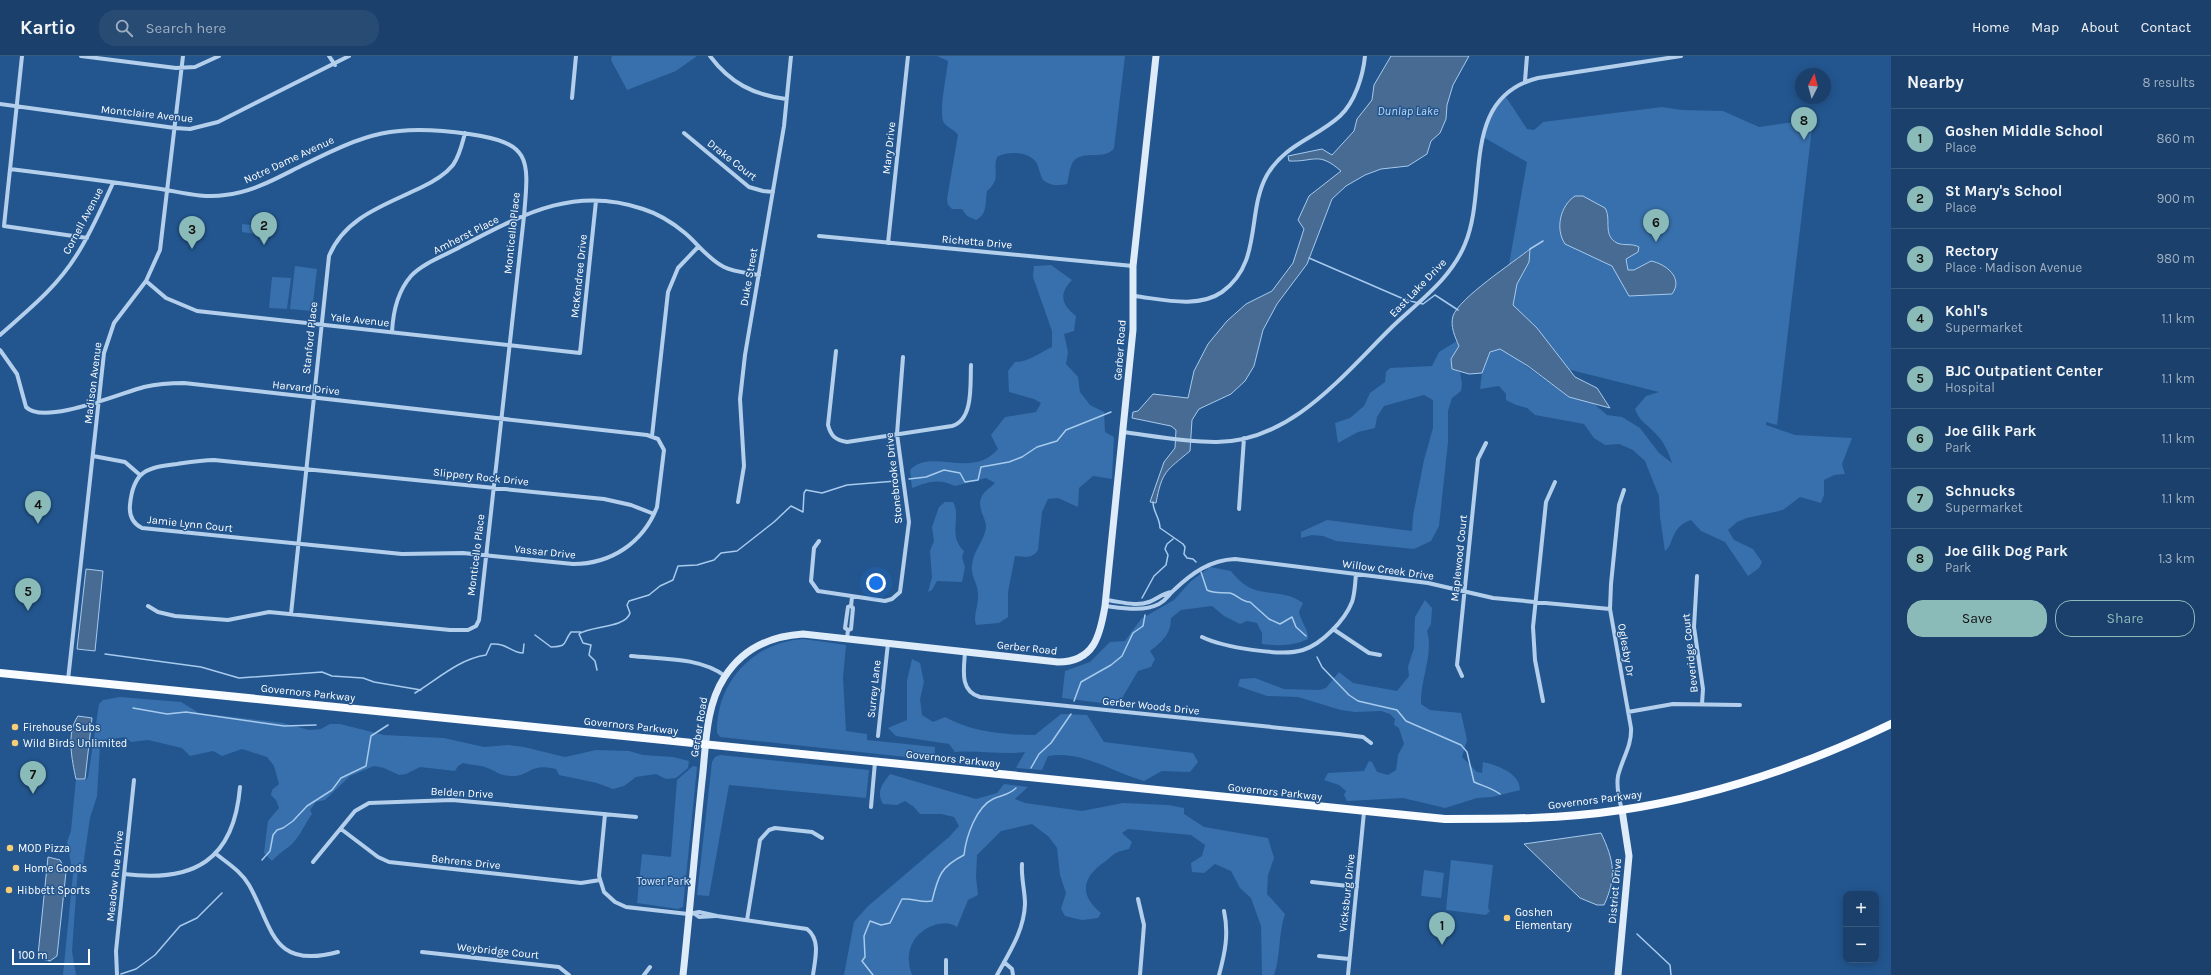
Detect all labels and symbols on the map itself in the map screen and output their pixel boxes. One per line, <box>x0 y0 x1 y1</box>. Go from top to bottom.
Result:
north arrow <box>1795 68 1831 104</box>
street label: Montclaire Avenue <box>100 103 194 125</box>
water label: Dunlap Lake <box>1377 104 1439 118</box>
pin: 8 <box>1791 107 1817 140</box>
street label: Mary Drive <box>880 121 898 175</box>
street label: Notre Dame Avenue <box>242 133 336 187</box>
street label: Drake Court <box>705 137 759 183</box>
street label: Cornell Avenue <box>60 185 106 257</box>
street label: Monticello Place <box>501 191 523 274</box>
pin: 6 <box>1643 209 1669 242</box>
pin: 2 <box>251 212 277 245</box>
street label: Amherst Place <box>431 213 501 257</box>
pin: 3 <box>179 216 205 249</box>
street label: Richetta Drive <box>941 232 1013 252</box>
street label: McKendree Drive <box>568 233 590 318</box>
street label: Duke Street <box>738 247 760 307</box>
street label: East Lake Drive <box>1387 256 1449 320</box>
street label: Stanford Place <box>300 301 320 375</box>
street label: Yale Avenue <box>330 310 390 330</box>
street label: Gerber Road <box>1111 319 1129 381</box>
street label: Madison Avenue <box>82 341 105 425</box>
street label: Harvard Drive <box>272 378 341 398</box>
street label: Stonebrooke Drive <box>883 431 905 524</box>
street label: Slippery Rock Drive <box>433 466 530 489</box>
pin: 4 <box>25 491 51 524</box>
street label: Jamie Lynn Court <box>147 513 233 535</box>
street label: Monticello Place <box>465 513 487 597</box>
street label: Maplewood Court <box>1448 514 1470 602</box>
street label: Vassar Drive <box>514 542 577 562</box>
street label: Willow Creek Drive <box>1341 557 1435 583</box>
your location <box>866 573 886 593</box>
pin: 5 <box>15 578 41 611</box>
street label: Beveridge Court <box>1679 613 1701 693</box>
street label: Oglesby Dr <box>1615 623 1637 677</box>
street label: Gerber Road <box>996 638 1058 658</box>
street label: Surrey Lane <box>864 659 884 719</box>
street label: Governors Parkway <box>260 682 356 704</box>
street label: Gerber Woods Drive <box>1102 694 1201 718</box>
street label: Gerber Road <box>688 696 710 758</box>
street label: Governors Parkway <box>583 715 679 737</box>
place label: Firehouse Subs <box>23 721 101 734</box>
marker: Firehouse Subs <box>10 722 20 732</box>
place label: Wild Birds Unlimited <box>23 737 127 750</box>
marker: Wild Birds Unlimited <box>10 738 20 748</box>
street label: Governors Parkway <box>905 748 1001 770</box>
pin: 7 <box>20 761 46 794</box>
street label: Governors Parkway <box>1227 781 1323 803</box>
street label: Belden Drive <box>430 785 494 801</box>
street label: Governors Parkway <box>1547 788 1643 812</box>
street label: Meadow Rue Drive <box>104 829 126 922</box>
place label: MOD Pizza <box>18 842 70 855</box>
marker: MOD Pizza <box>5 843 15 853</box>
street label: Behrens Drive <box>431 852 502 872</box>
street label: Vicksburg Drive <box>1336 853 1358 933</box>
street label: District Drive <box>1606 857 1624 924</box>
place label: Home Goods <box>24 862 88 875</box>
marker: Home Goods <box>11 863 21 873</box>
park label: Tower Park <box>636 875 690 888</box>
place label: Hibbett Sports <box>17 884 90 897</box>
marker: Hibbett Sports <box>4 885 14 895</box>
place label: Goshen Elementary <box>1515 906 1572 932</box>
pin: 1 <box>1429 912 1455 945</box>
marker: Goshen Elementary <box>1502 913 1512 923</box>
street label: Weybridge Court <box>456 940 540 962</box>
scale bar <box>12 947 90 966</box>

